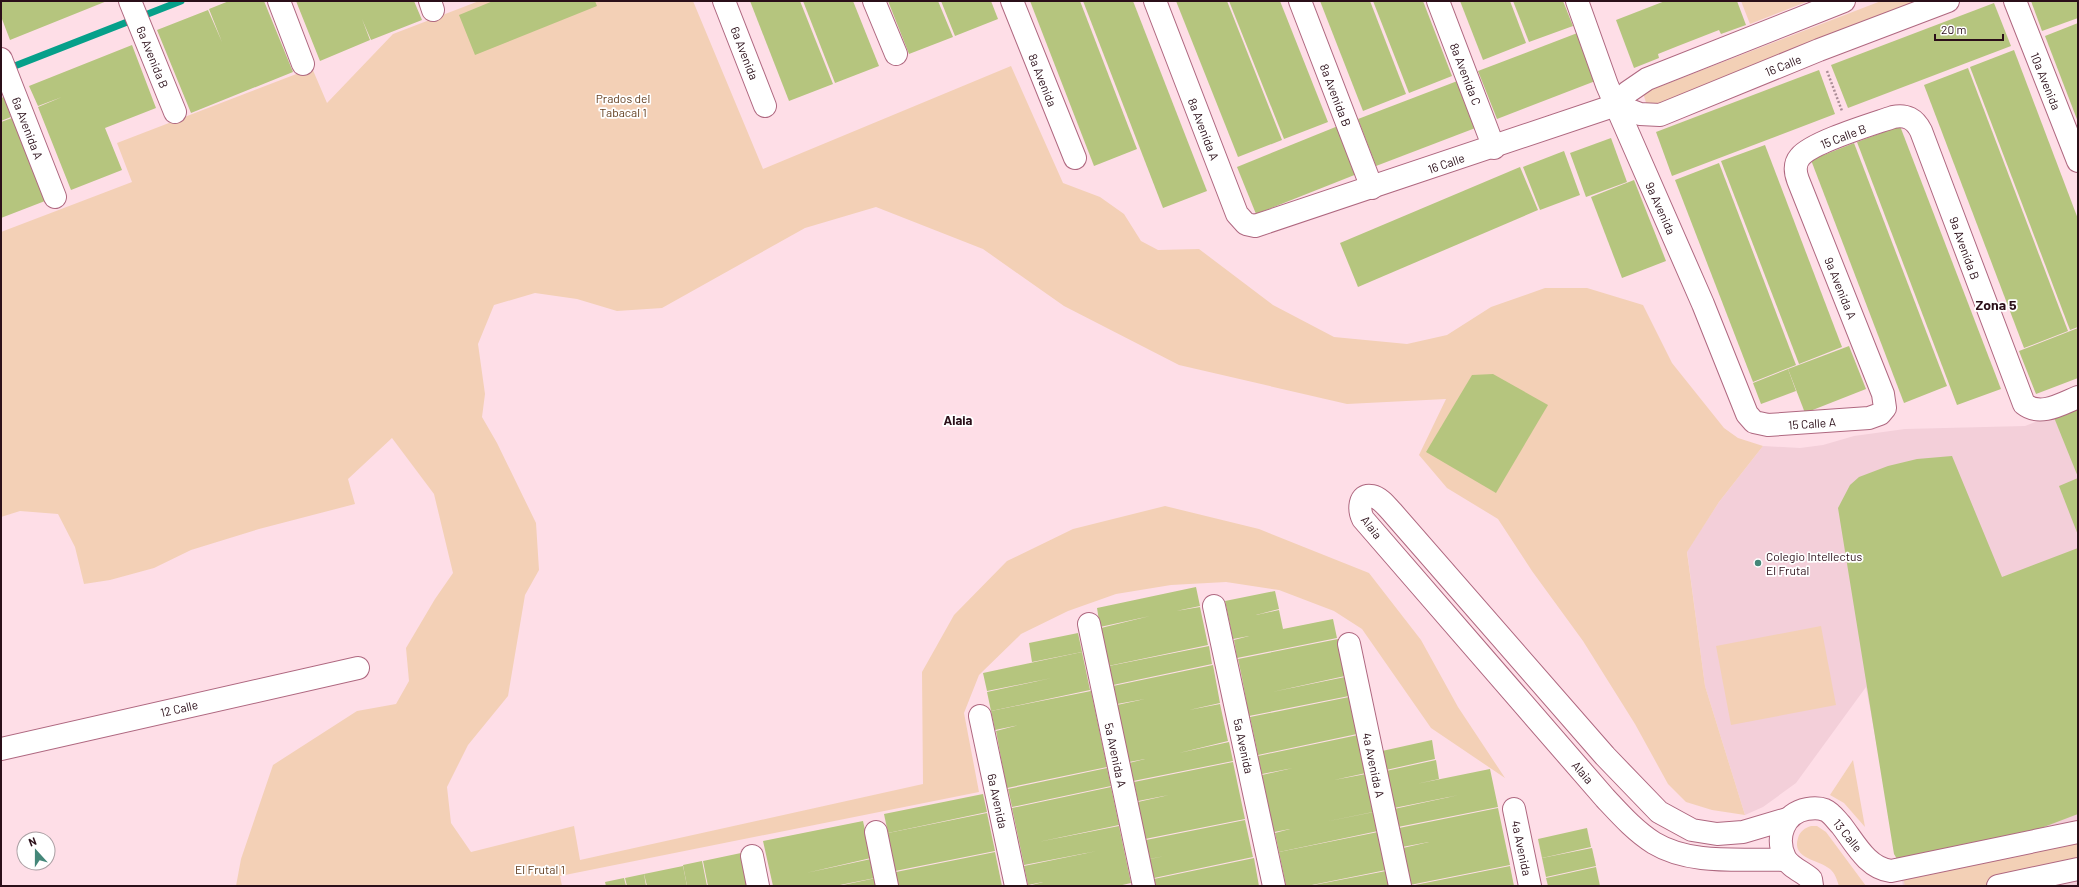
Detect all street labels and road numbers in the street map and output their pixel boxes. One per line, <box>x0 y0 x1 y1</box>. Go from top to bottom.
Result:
street label: 6a Avenida B <box>134 24 172 90</box>
street label: 6a Avenida <box>728 24 762 82</box>
street label: 8a Avenida C <box>1448 41 1484 107</box>
street label: 10a Avenida <box>2028 50 2064 112</box>
street label: 8a Avenida <box>1026 51 1060 109</box>
street label: 16 Calle <box>1763 51 1803 79</box>
street label: 8a Avenida B <box>1318 62 1354 128</box>
street label: 6a Avenida A <box>10 95 46 161</box>
street label: 8a Avenida A <box>1186 96 1222 162</box>
street label: 15 Calle B <box>1818 121 1868 151</box>
street label: 16 Calle <box>1426 150 1466 176</box>
street label: 9a Avenida <box>1643 180 1679 236</box>
street label: 9a Avenida B <box>1947 215 1983 281</box>
street label: 9a Avenida A <box>1822 255 1860 321</box>
street label: 15 Calle A <box>1788 414 1836 432</box>
street label: Alaia <box>1359 513 1385 541</box>
street label: 12 Calle <box>159 697 199 719</box>
street label: 5a Avenida <box>1231 717 1257 775</box>
street label: 5a Avenida A <box>1102 722 1130 788</box>
street label: 4a Avenida A <box>1360 731 1388 799</box>
street label: Alaia <box>1569 758 1597 786</box>
street label: 6a Avenida <box>985 772 1011 830</box>
street label: 13 Calle <box>1831 816 1865 854</box>
street label: 4a Avenida <box>1509 819 1535 877</box>

